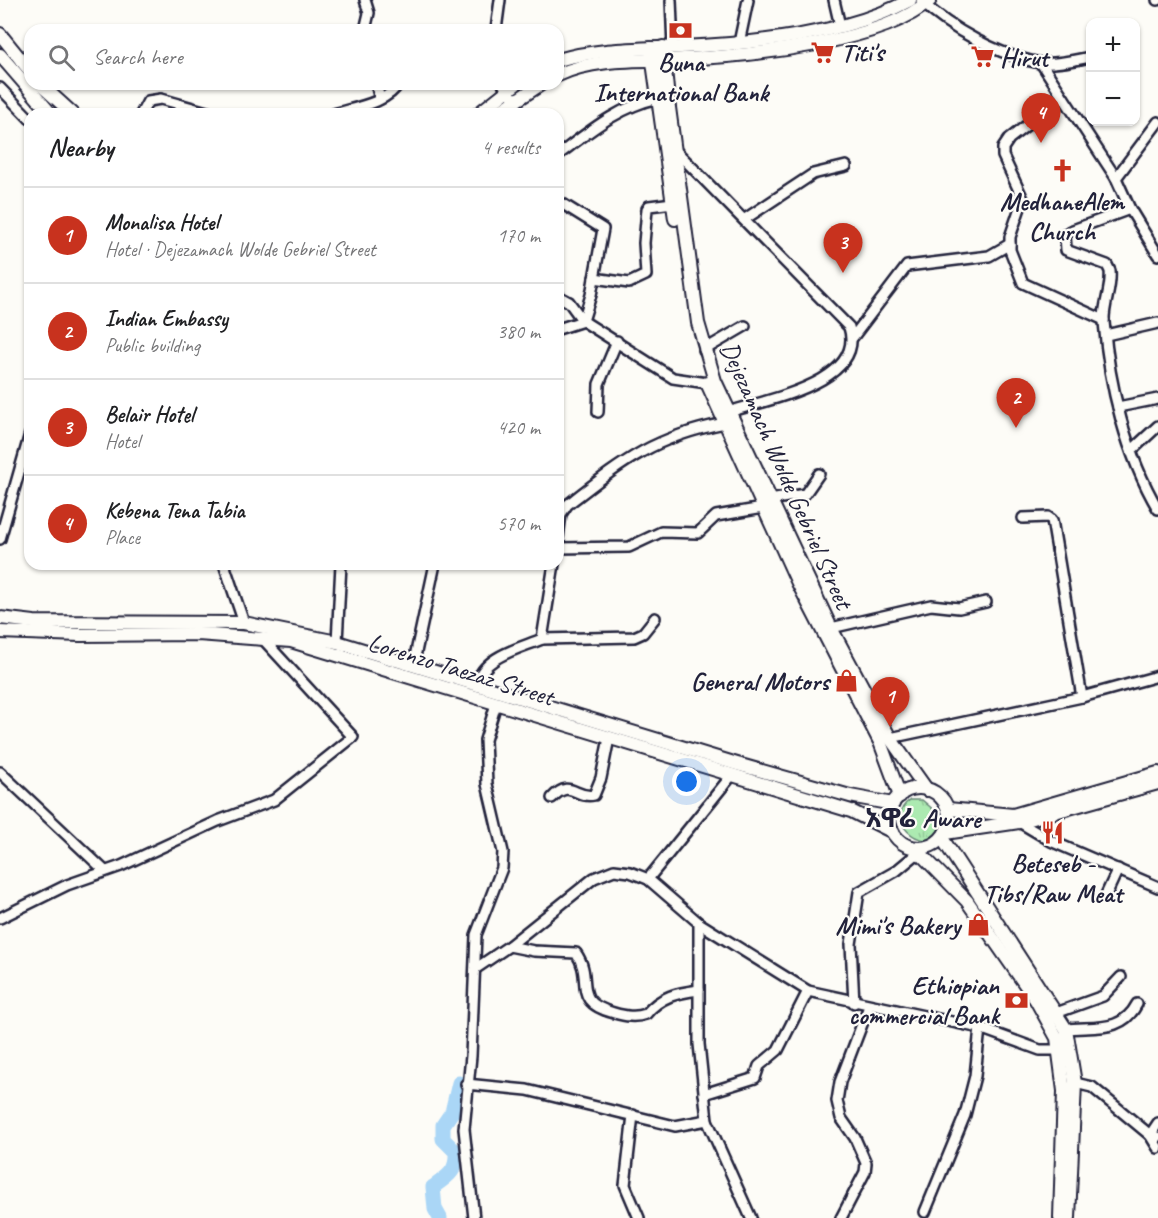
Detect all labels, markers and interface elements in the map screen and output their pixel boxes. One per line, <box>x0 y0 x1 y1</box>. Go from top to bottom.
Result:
bank icon: Buna International Bank <box>668 18 694 44</box>
map controls <box>1086 18 1140 126</box>
button: + <box>1086 18 1140 72</box>
search box <box>24 24 564 90</box>
place label: Titi's <box>841 36 887 69</box>
supermarket icon: Titi's <box>810 39 836 65</box>
icon: search <box>45 41 78 74</box>
place label: Hirut <box>1000 41 1051 74</box>
text: Search here <box>93 43 183 71</box>
supermarket icon: Hirut <box>969 44 995 70</box>
place label: Buna International Bank <box>594 46 770 109</box>
button: − <box>1086 72 1140 126</box>
pin: 4 <box>1022 94 1060 143</box>
text: Nearby <box>48 131 113 164</box>
text: 4 results <box>481 135 540 160</box>
church icon: MedhaneAlem Church <box>1049 157 1075 183</box>
place label: MedhaneAlem Church <box>1000 185 1126 248</box>
text: Monalisa Hotel <box>105 209 218 237</box>
text: 1 <box>63 223 72 248</box>
text: 170 m <box>497 223 540 248</box>
pin: 3 <box>824 224 862 273</box>
text: Hotel · Dejezamach Wolde Gebriel Street <box>105 237 376 262</box>
text: Indian Embassy <box>105 305 228 333</box>
text: 2 <box>63 319 72 344</box>
text: 380 m <box>497 319 540 344</box>
text: Public building <box>105 333 200 358</box>
street label: Dejezamach Wolde Gebriel Street <box>713 336 861 616</box>
pin: 2 <box>996 378 1036 428</box>
text: Belair Hotel <box>105 401 194 429</box>
text: 3 <box>63 415 72 440</box>
text: 420 m <box>497 415 540 440</box>
text: Hotel <box>105 429 140 454</box>
text: Kebena Tena Tabia <box>105 497 244 525</box>
text: 4 <box>63 511 72 536</box>
text: 570 m <box>497 511 540 536</box>
text: Place <box>105 525 140 550</box>
street label: Lorenzo Taezaz Street <box>364 626 560 714</box>
place label: General Motors <box>691 665 832 698</box>
shop icon: General Motors <box>834 668 860 694</box>
pin: 1 <box>870 678 910 727</box>
your location <box>672 767 701 796</box>
district label: አዋሬ Aware <box>865 801 983 835</box>
restaurant icon: Beteseb - Tibs/Raw Meat <box>1040 819 1066 845</box>
place label: Beteseb - Tibs/Raw Meat <box>984 847 1126 910</box>
place label: Mimi's Bakery <box>836 909 963 942</box>
shop icon: Mimi's Bakery <box>965 912 991 938</box>
place label: Ethiopian commercial Bank <box>848 969 1001 1032</box>
bank icon: Ethiopian commercial Bank <box>1004 987 1030 1013</box>

